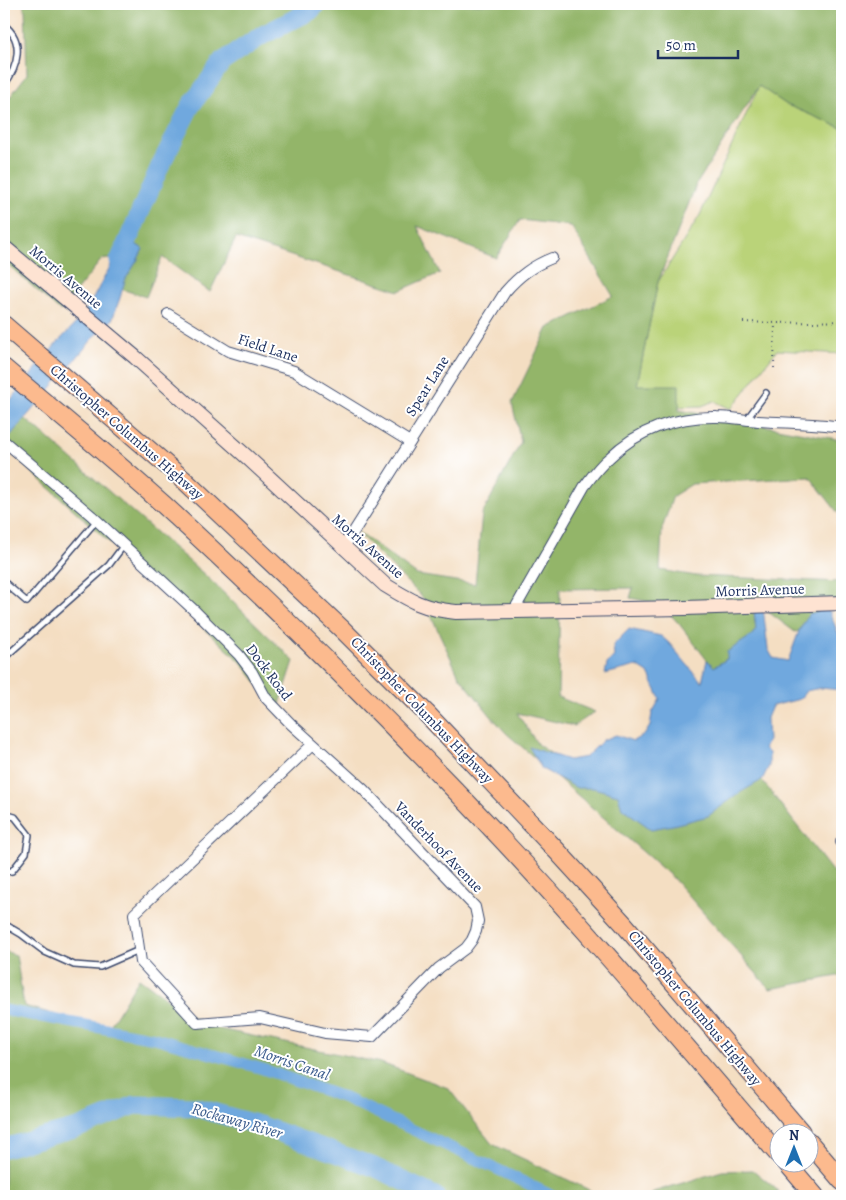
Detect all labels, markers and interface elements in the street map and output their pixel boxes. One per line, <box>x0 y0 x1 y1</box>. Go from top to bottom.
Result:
scale bar <box>658 28 738 60</box>
text: 50 m <box>666 35 696 55</box>
street label: Morris Avenue <box>25 241 107 314</box>
street label: Field Lane <box>235 329 301 367</box>
street label: Spear Lane <box>401 352 454 420</box>
street label: Christopher Columbus Highway <box>46 360 208 504</box>
street label: Morris Avenue <box>328 509 408 583</box>
street label: Morris Avenue <box>715 578 805 602</box>
street label: Christopher Columbus Highway <box>346 632 498 788</box>
street label: Dock Road <box>241 640 297 705</box>
street label: Vanderhoof Avenue <box>390 796 488 897</box>
street label: Christopher Columbus Highway <box>624 926 766 1090</box>
water label: Morris Canal <box>251 1040 333 1086</box>
water label: Rockaway River <box>189 1098 285 1145</box>
north arrow <box>768 1122 818 1172</box>
text: N <box>789 1126 799 1145</box>

